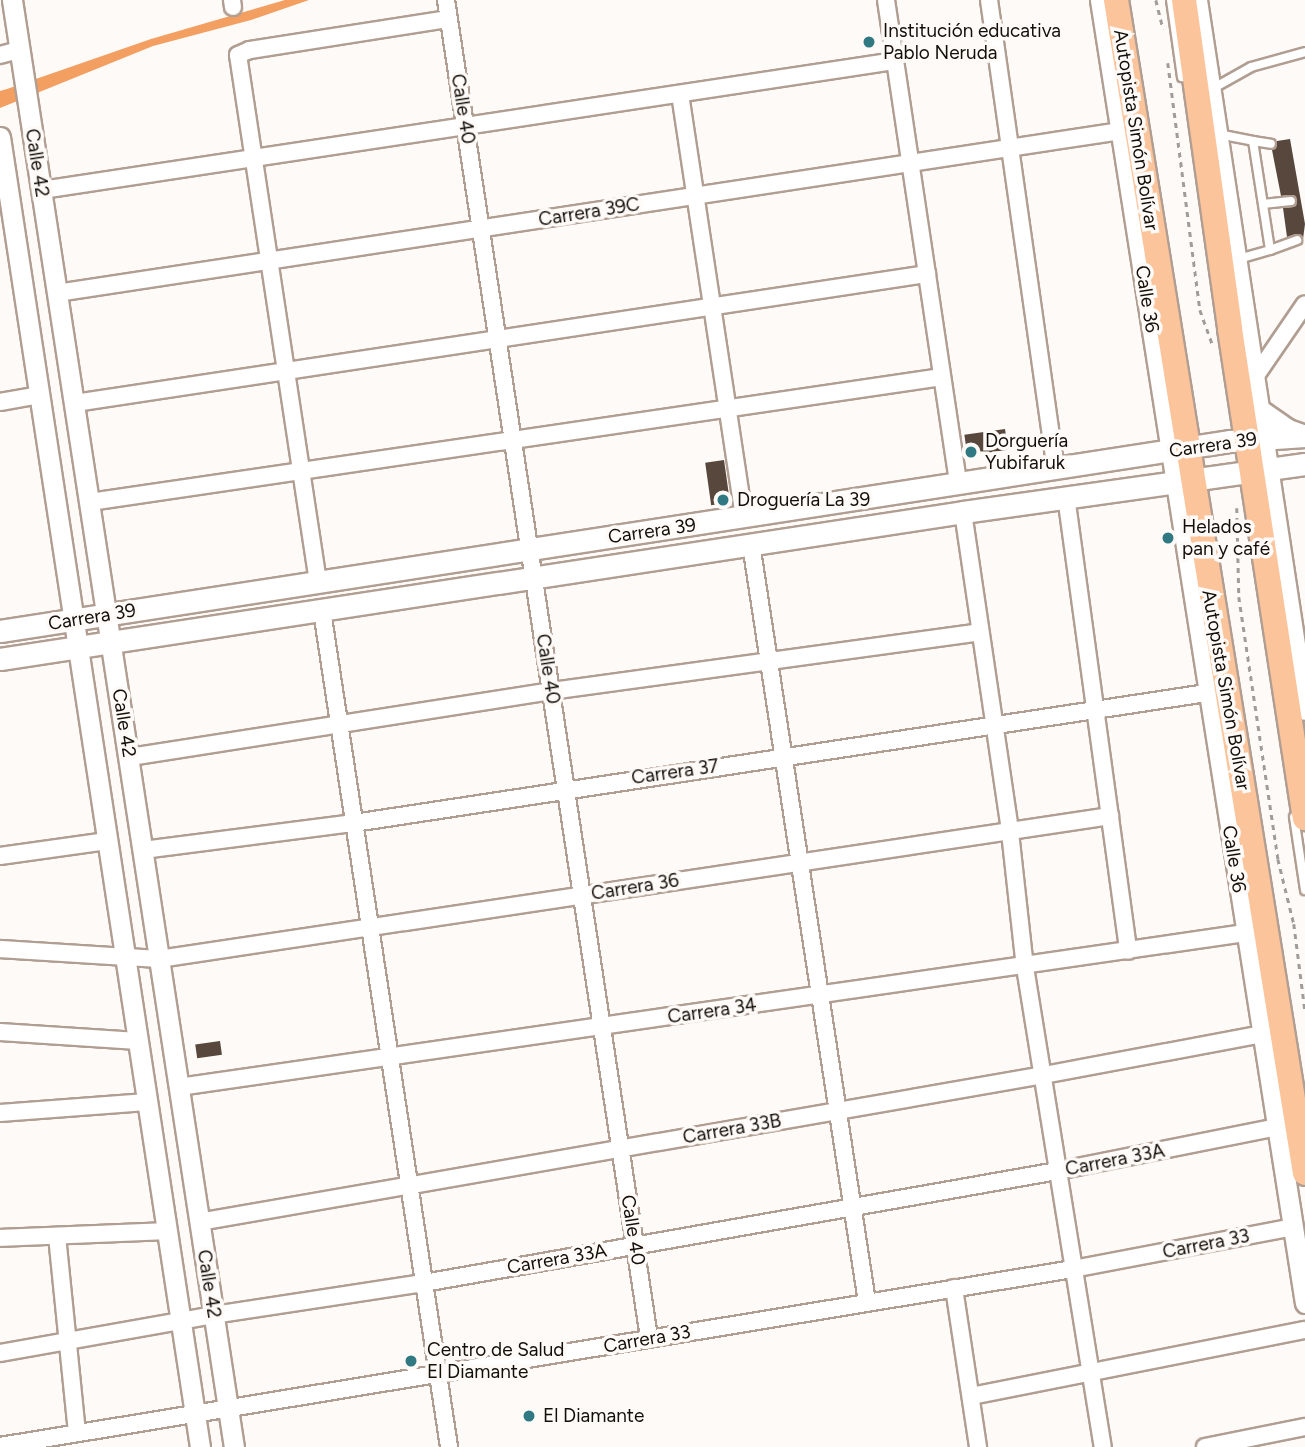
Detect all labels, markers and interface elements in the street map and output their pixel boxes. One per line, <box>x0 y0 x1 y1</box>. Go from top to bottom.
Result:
place label: Institución educativa Pablo Neruda <box>883 20 1061 64</box>
street label: Autopista Simón Bolívar <box>1109 28 1163 232</box>
marker: Institución educativa Pablo Neruda <box>861 34 877 50</box>
street label: Calle 40 <box>446 72 480 146</box>
street label: Calle 42 <box>20 127 54 199</box>
street label: Carrera 39C <box>537 193 641 231</box>
street label: Calle 36 <box>1130 264 1164 334</box>
street label: Carrera 39 <box>1168 428 1258 462</box>
place label: Dorguería Yubifaruk <box>985 430 1068 474</box>
marker: Dorguería Yubifaruk <box>963 444 979 460</box>
place label: Droguería La 39 <box>737 489 870 511</box>
marker: Droguería La 39 <box>715 492 731 508</box>
street label: Carrera 39 <box>607 514 697 548</box>
place label: Helados pan y café <box>1182 516 1270 560</box>
marker: Helados pan y café <box>1160 530 1176 546</box>
street label: Autopista Simón Bolívar <box>1197 588 1255 792</box>
street label: Carrera 39 <box>47 599 137 635</box>
street label: Calle 40 <box>531 632 565 706</box>
street label: Calle 42 <box>107 687 141 759</box>
street label: Carrera 37 <box>630 755 720 789</box>
street label: Calle 36 <box>1217 824 1251 894</box>
street label: Carrera 36 <box>590 869 680 905</box>
street label: Carrera 34 <box>666 993 758 1029</box>
street label: Carrera 33B <box>681 1109 783 1149</box>
street label: Carrera 33A <box>1063 1139 1167 1181</box>
street label: Calle 40 <box>616 1193 650 1267</box>
street label: Carrera 33 <box>1161 1224 1251 1264</box>
street label: Carrera 33A <box>505 1239 609 1279</box>
street label: Calle 42 <box>192 1248 226 1320</box>
street label: Carrera 33 <box>602 1320 692 1358</box>
place label: Centro de Salud El Diamante <box>427 1339 564 1383</box>
marker: Centro de Salud El Diamante <box>401 1351 421 1371</box>
place label: El Diamante <box>543 1405 644 1427</box>
marker: El Diamante <box>521 1408 537 1424</box>

